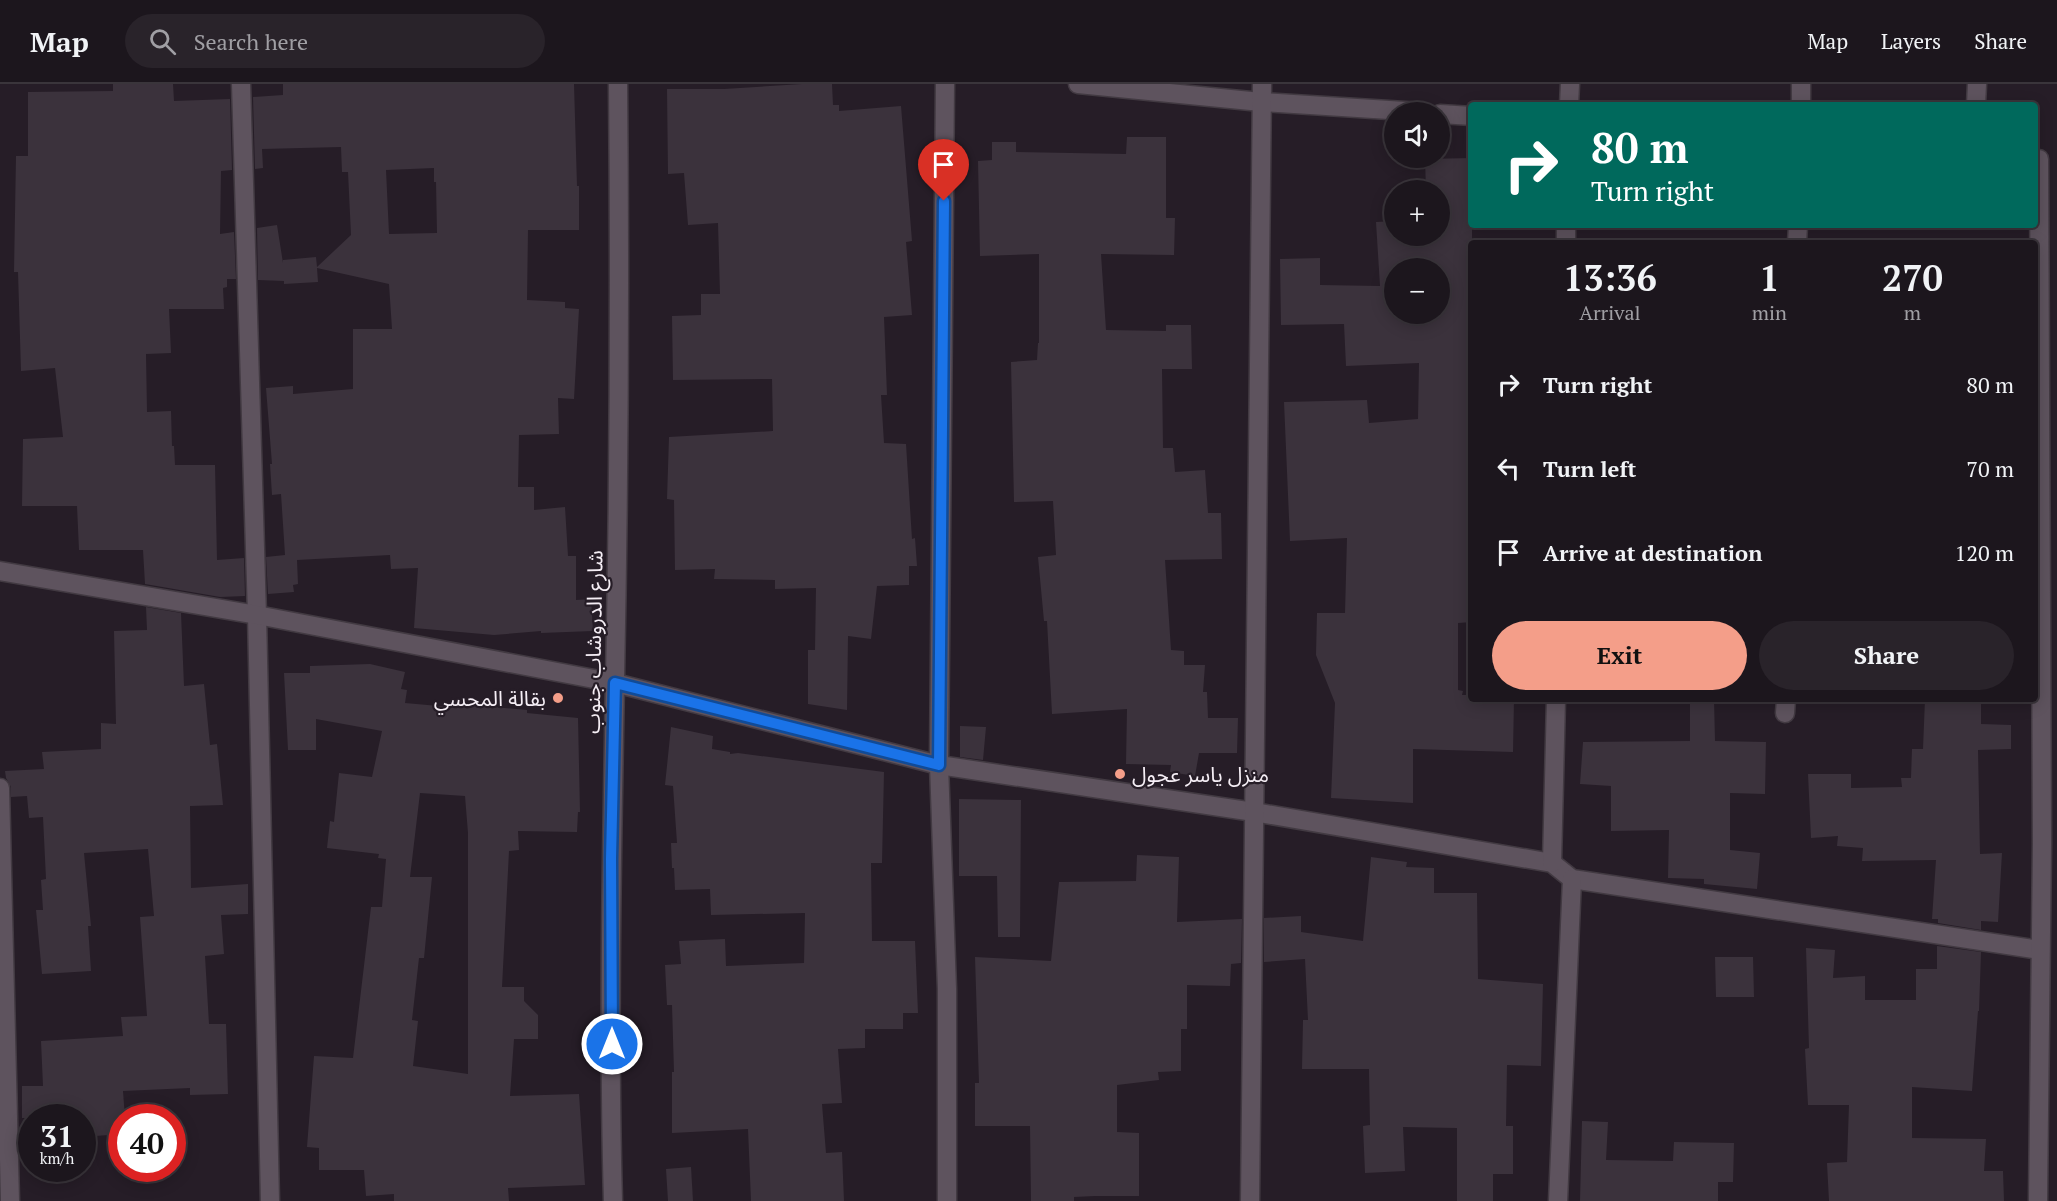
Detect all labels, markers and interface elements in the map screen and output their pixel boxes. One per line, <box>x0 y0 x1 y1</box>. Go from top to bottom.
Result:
search box <box>125 14 545 68</box>
text: Map <box>30 23 89 60</box>
icon: search <box>146 25 179 58</box>
text: Search here <box>194 27 308 56</box>
text: Map <box>1807 27 1848 55</box>
text: Layers <box>1881 27 1941 55</box>
text: Share <box>1974 27 2027 55</box>
map controls <box>1384 102 1450 324</box>
button: sound <box>1384 102 1450 168</box>
text: 80 m <box>1591 119 1689 175</box>
icon: right <box>1492 126 1570 204</box>
pin <box>918 139 969 201</box>
icon: arrive <box>927 148 960 181</box>
text: Turn right <box>1591 173 1714 209</box>
button: + <box>1384 180 1450 246</box>
text: 13:36 <box>1563 254 1657 301</box>
text: 1 <box>1759 254 1780 301</box>
text: 270 <box>1882 254 1943 301</box>
button: − <box>1384 258 1450 324</box>
text: Arrival <box>1579 299 1641 326</box>
text: min <box>1752 299 1787 326</box>
text: m <box>1904 299 1921 326</box>
icon: right <box>1492 368 1525 401</box>
text: Turn right <box>1543 370 1652 399</box>
text: 80 m <box>1966 370 2014 399</box>
icon: left <box>1492 452 1525 485</box>
text: Turn left <box>1543 454 1636 483</box>
text: 70 m <box>1966 454 2014 483</box>
icon: arrive <box>1492 536 1525 569</box>
text: Arrive at destination <box>1543 538 1762 567</box>
text: 120 m <box>1954 538 2014 567</box>
street label: شارع الدروشاب جنوب <box>577 550 611 734</box>
button: Exit <box>1492 621 1747 690</box>
button: Share <box>1759 621 2014 690</box>
place label: بقالة المحسي <box>434 684 546 715</box>
marker: بقالة المحسي <box>551 691 565 705</box>
place label: منزل ياسر عجول <box>1132 760 1269 788</box>
marker: منزل ياسر عجول <box>1113 767 1127 781</box>
position arrow <box>580 1012 644 1076</box>
speed limit sign: 40 <box>108 1104 186 1182</box>
text: 31 <box>40 1116 74 1156</box>
text: km/h <box>40 1148 74 1168</box>

